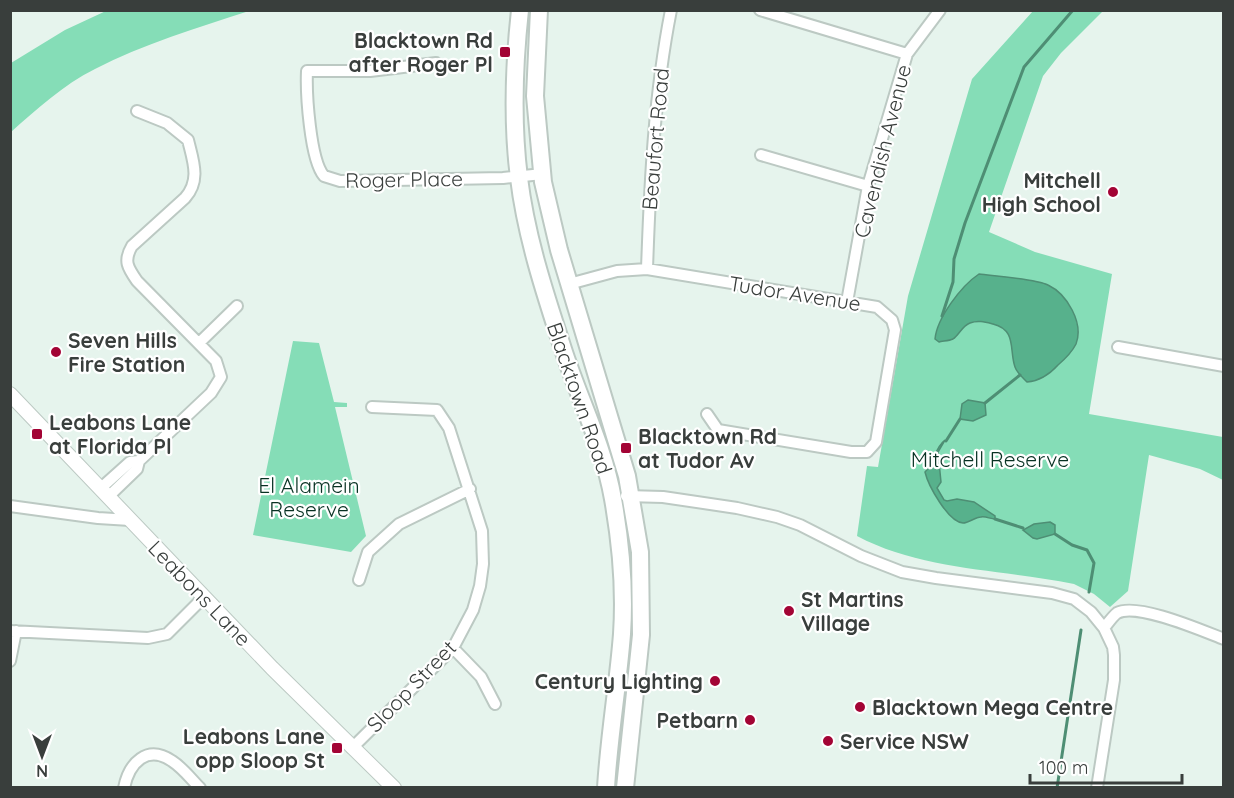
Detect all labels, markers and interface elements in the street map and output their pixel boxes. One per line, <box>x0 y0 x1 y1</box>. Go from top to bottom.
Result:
place label: Blacktown Rd after Roger Pl <box>349 27 493 77</box>
marker: Blacktown Rd after Roger Pl <box>498 45 512 59</box>
street label: Cavendish Avenue <box>848 62 916 240</box>
street label: Beaufort Road <box>636 67 674 211</box>
street label: Roger Place <box>345 165 463 193</box>
place label: Mitchell High School <box>982 167 1101 217</box>
marker: Mitchell High School <box>1106 185 1120 199</box>
street label: Tudor Avenue <box>727 270 863 316</box>
street label: Blacktown Road <box>542 319 618 477</box>
place label: Seven Hills Fire Station <box>68 327 185 377</box>
marker: Seven Hills Fire Station <box>49 345 63 359</box>
place label: Leabons Lane at Florida Pl <box>49 409 191 459</box>
place label: Blacktown Rd at Tudor Av <box>638 423 777 473</box>
marker: Leabons Lane at Florida Pl <box>30 427 44 441</box>
marker: Blacktown Rd at Tudor Av <box>619 441 633 455</box>
park label: Mitchell Reserve <box>911 446 1069 472</box>
park label: El Alamein Reserve <box>258 472 360 522</box>
street label: Leabons Lane <box>143 535 257 651</box>
place label: St Martins Village <box>801 586 904 636</box>
marker: St Martins Village <box>782 604 796 618</box>
street label: Sloop Street <box>361 635 461 737</box>
place label: Century Lighting <box>535 668 703 694</box>
marker: Century Lighting <box>708 674 722 688</box>
place label: Blacktown Mega Centre <box>872 694 1113 720</box>
marker: Blacktown Mega Centre <box>853 700 867 714</box>
place label: Petbarn <box>657 707 738 733</box>
marker: Petbarn <box>743 713 757 727</box>
place label: Leabons Lane opp Sloop St <box>183 723 325 773</box>
north arrow <box>12 726 72 786</box>
place label: Service NSW <box>840 728 969 754</box>
marker: Service NSW <box>821 734 835 748</box>
marker: Leabons Lane opp Sloop St <box>330 741 344 755</box>
scale bar <box>1030 747 1182 785</box>
text: 100 m <box>1039 756 1088 779</box>
text: N <box>36 761 48 781</box>

